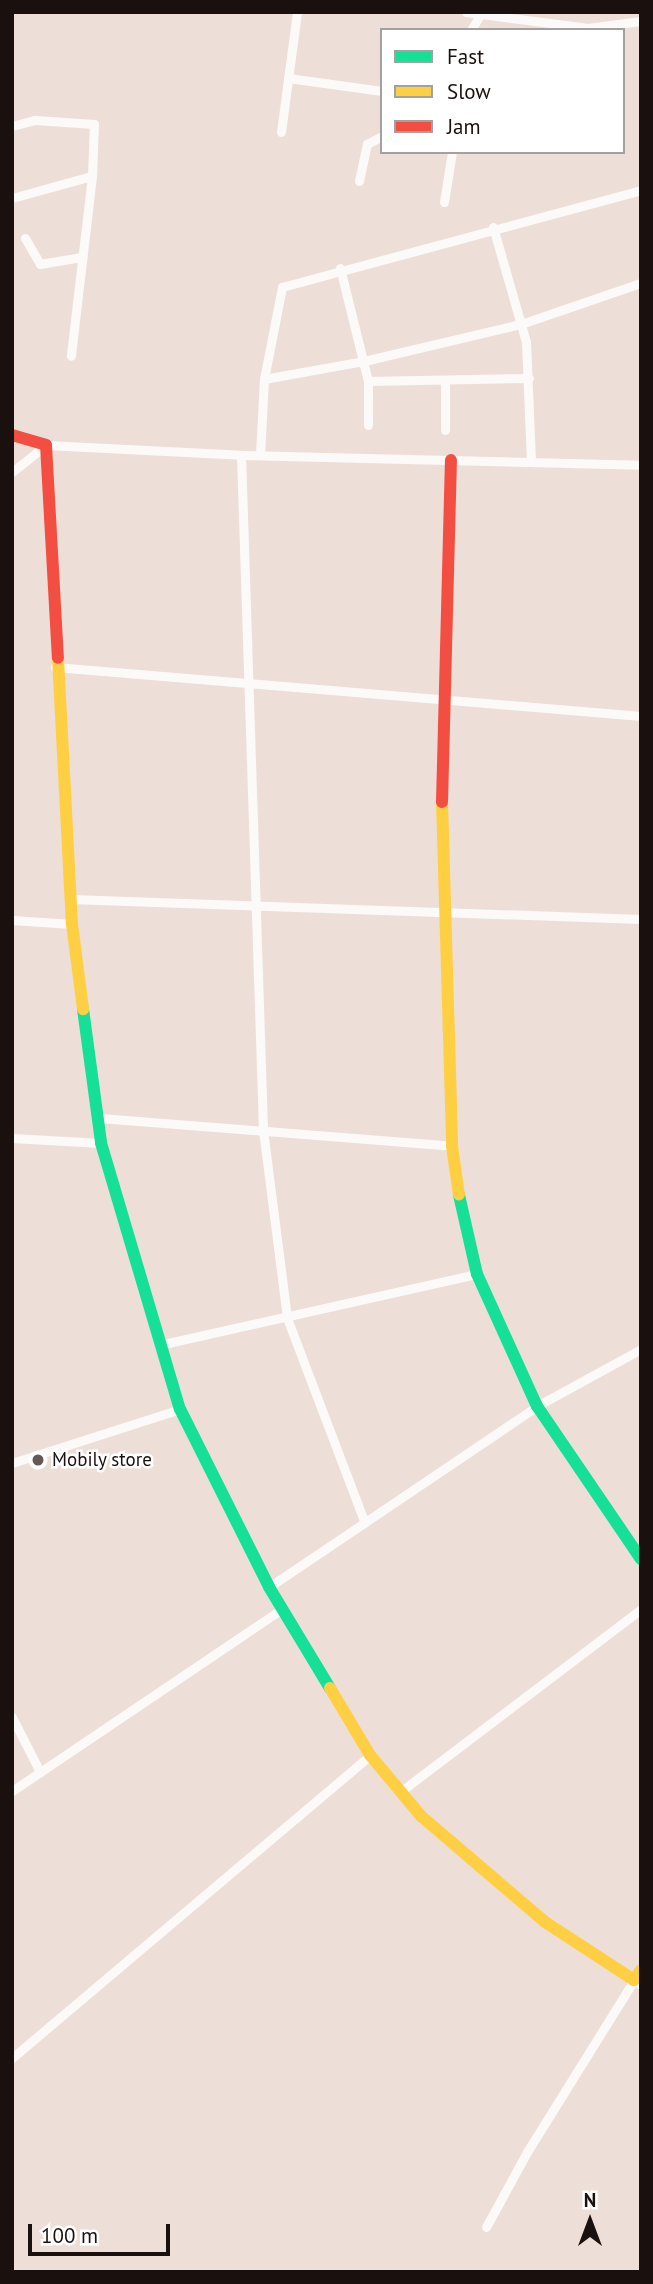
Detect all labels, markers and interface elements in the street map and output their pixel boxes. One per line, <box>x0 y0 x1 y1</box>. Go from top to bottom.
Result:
legend <box>380 28 625 154</box>
text: Fast <box>447 43 484 70</box>
text: Slow <box>447 78 491 105</box>
text: Jam <box>447 113 481 140</box>
place label: Mobily store <box>52 1449 153 1471</box>
marker: Mobily store <box>30 1452 46 1468</box>
north arrow <box>555 2186 625 2256</box>
text: N <box>584 2188 596 2212</box>
scale bar <box>32 2210 173 2254</box>
text: 100 m <box>41 2222 98 2249</box>

